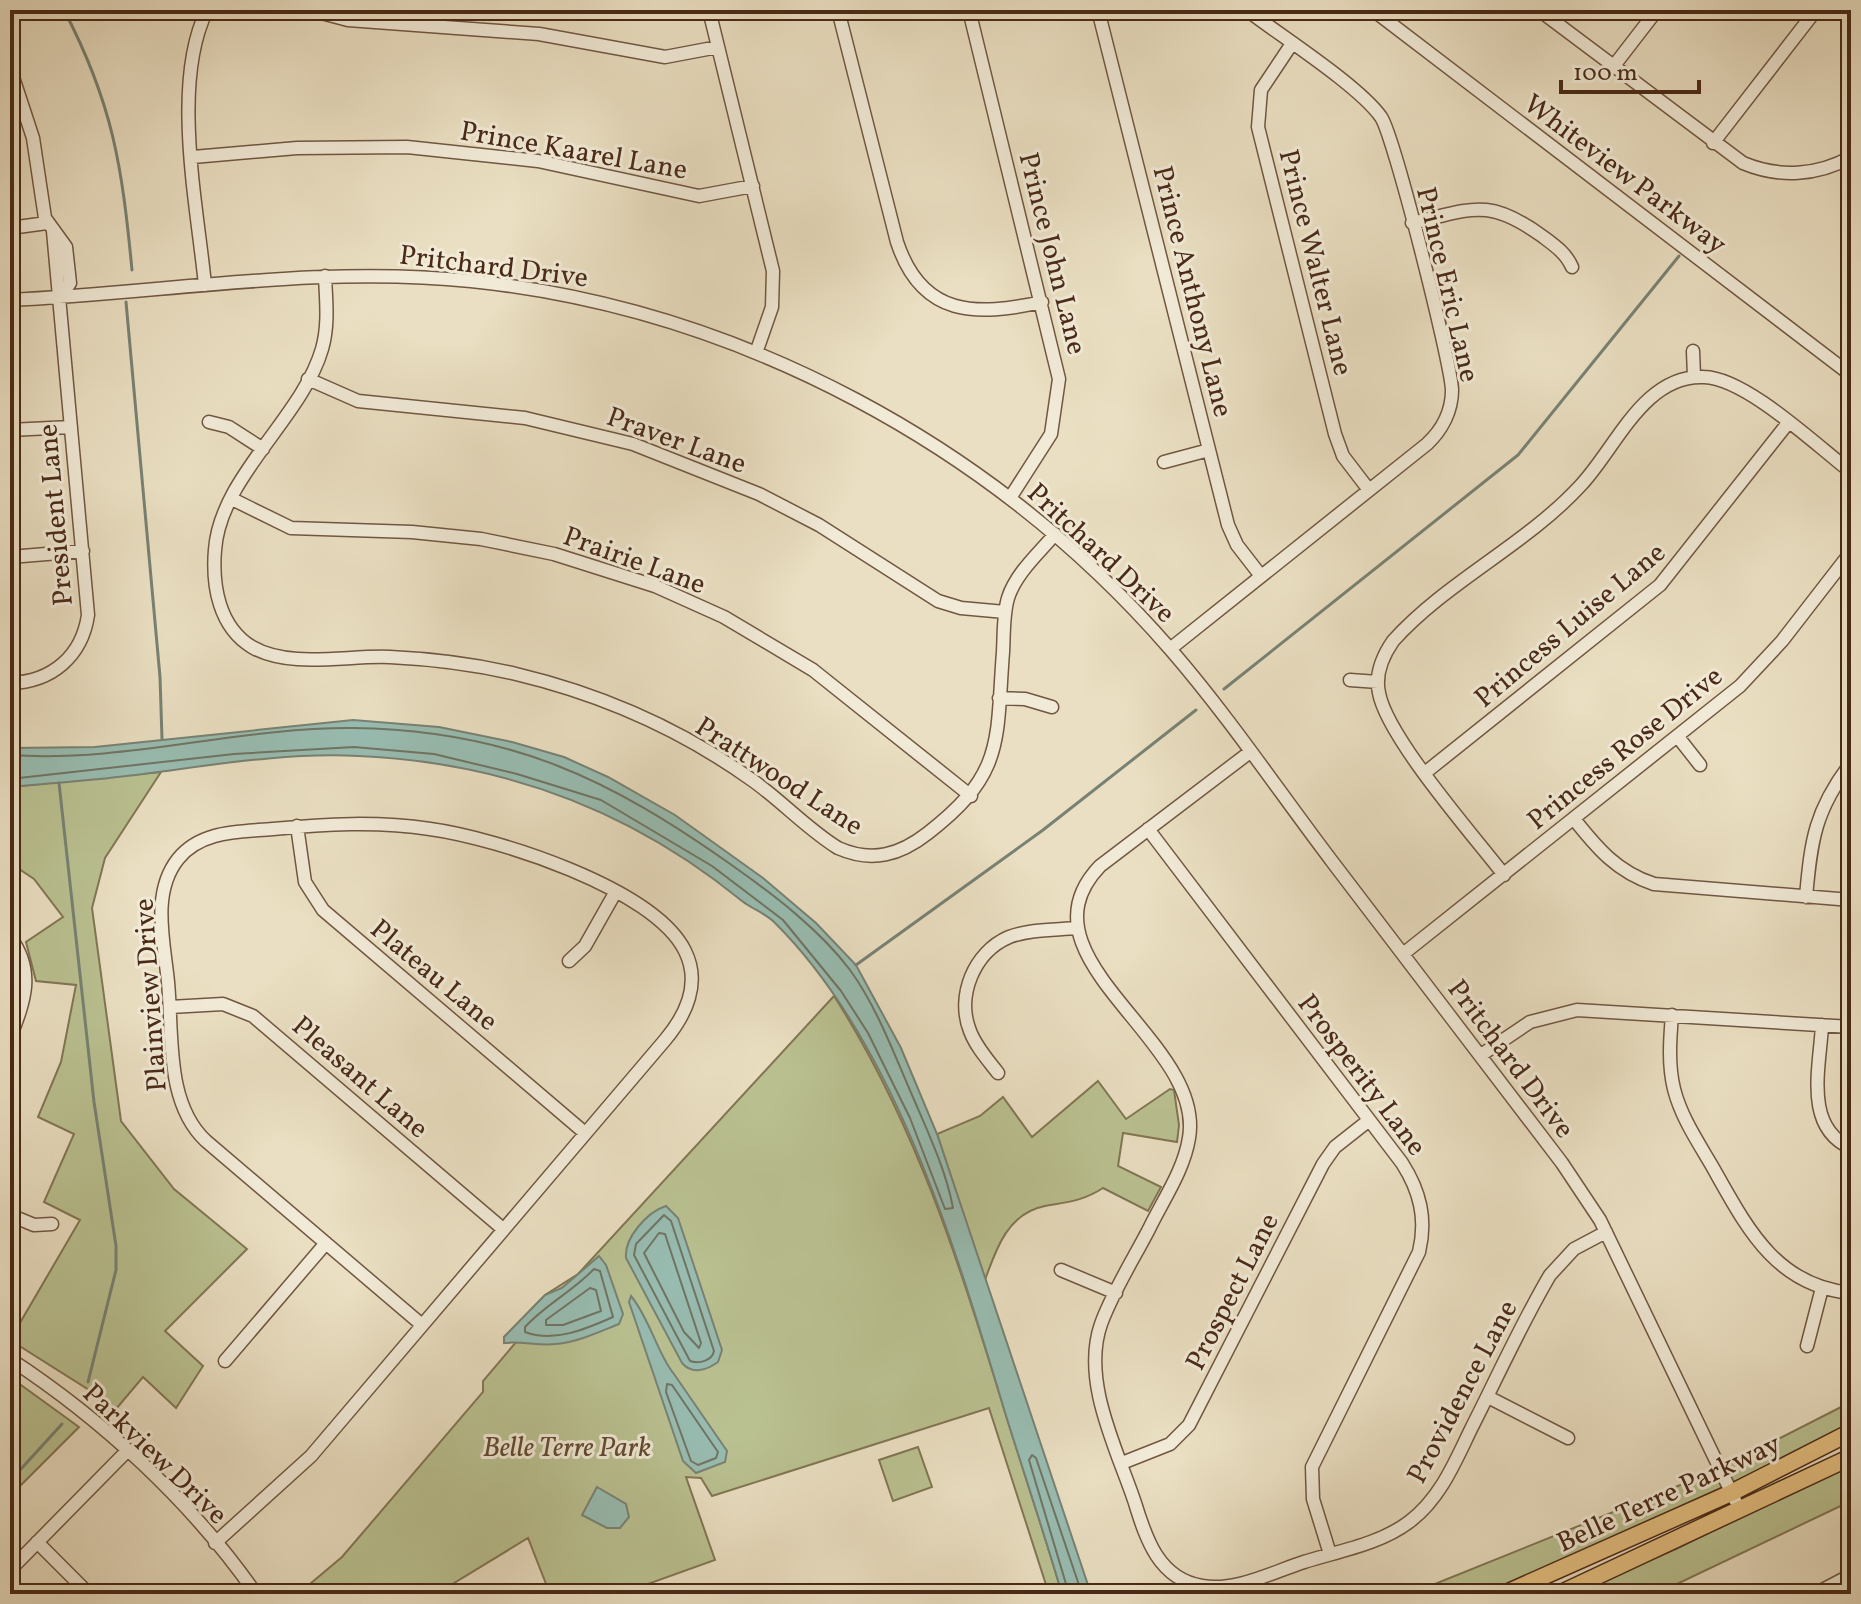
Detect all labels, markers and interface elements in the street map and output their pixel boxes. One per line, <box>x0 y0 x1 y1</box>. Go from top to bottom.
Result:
scale bar <box>1561 44 1699 94</box>
text: 100 m <box>1573 57 1638 91</box>
street label: Whiteview Parkway <box>1515 86 1734 264</box>
street label: Prince Kaarel Lane <box>457 112 690 191</box>
street label: Prince Walter Lane <box>1268 145 1362 380</box>
street label: Prince John Lane <box>1008 148 1096 359</box>
street label: Prince Anthony Lane <box>1142 162 1242 421</box>
street label: Prince Eric Lane <box>1405 183 1488 386</box>
street label: Pritchard Drive <box>397 237 590 298</box>
street label: Praver Lane <box>601 398 751 485</box>
street label: President Lane <box>29 422 84 607</box>
street label: Pritchard Drive <box>1018 475 1183 633</box>
street label: Prairie Lane <box>557 518 711 605</box>
street label: Princess Luise Lane <box>1467 534 1675 718</box>
street label: Princess Rose Drive <box>1520 658 1732 840</box>
street label: Prattwood Lane <box>687 708 870 846</box>
street label: Plainview Drive <box>125 897 178 1093</box>
street label: Plateau Lane <box>361 911 506 1041</box>
street label: Pritchard Drive <box>1437 972 1583 1147</box>
street label: Prosperity Lane <box>1287 986 1435 1165</box>
street label: Pleasant Lane <box>283 1008 436 1148</box>
street label: Prospect Lane <box>1177 1207 1290 1378</box>
street label: Providence Lane <box>1398 1294 1528 1491</box>
street label: Parkview Drive <box>73 1375 236 1534</box>
street label: Belle Terre Parkway <box>1551 1425 1787 1563</box>
park label: Belle Terre Park <box>483 1429 651 1468</box>

